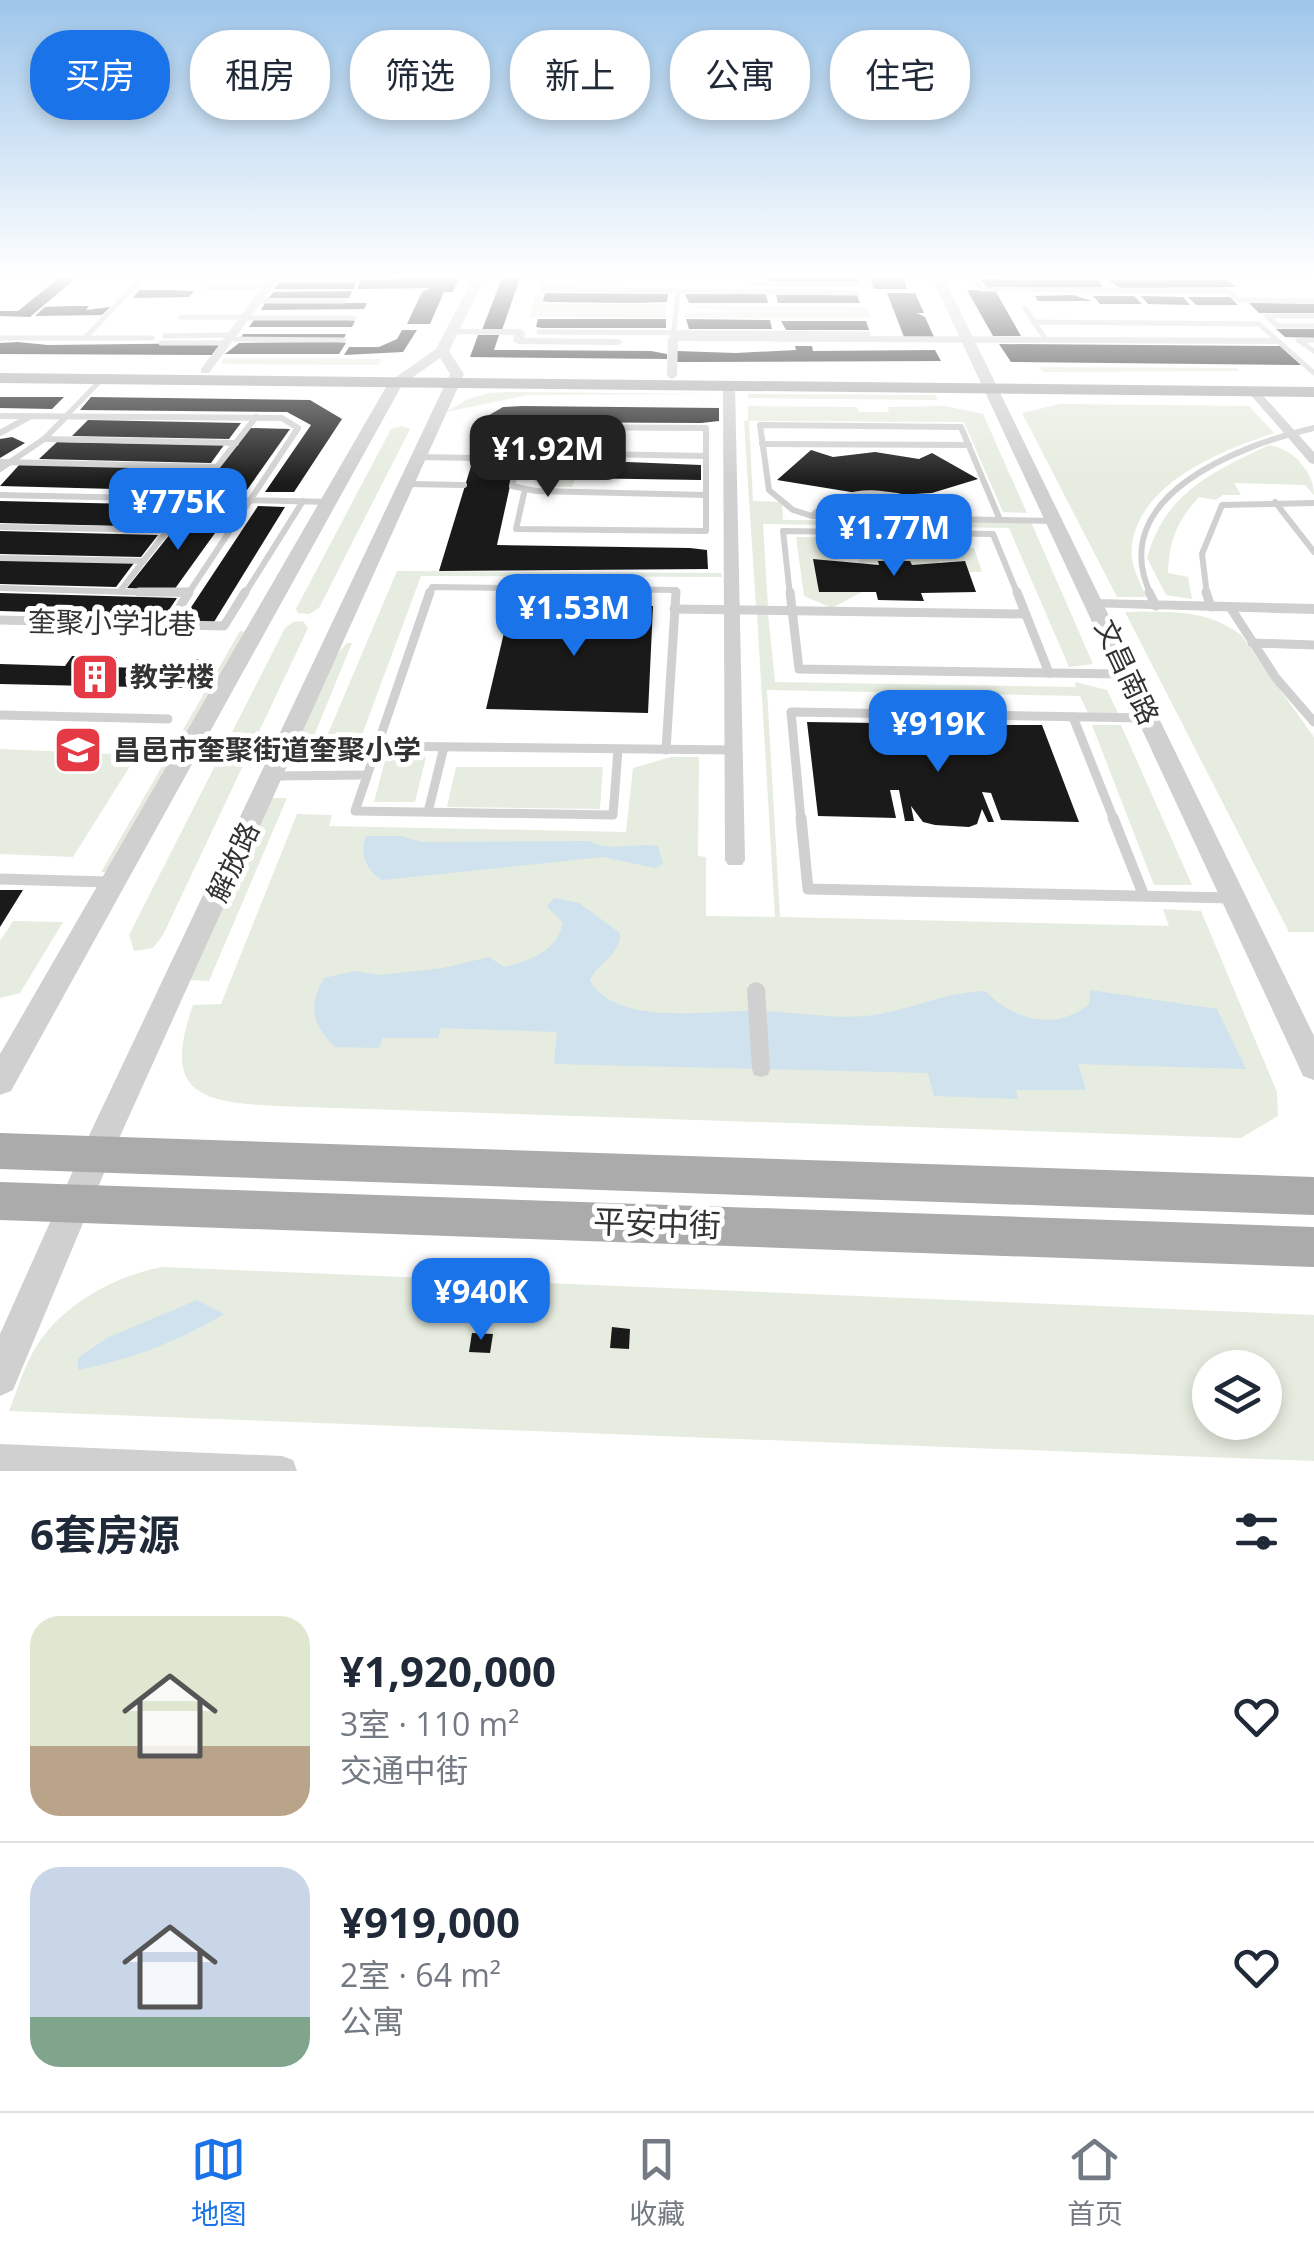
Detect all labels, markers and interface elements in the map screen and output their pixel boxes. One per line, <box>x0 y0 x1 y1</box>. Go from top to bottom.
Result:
chip: 买房 <box>30 30 170 120</box>
chip: 租房 <box>190 30 330 120</box>
chip: 筛选 <box>350 30 490 120</box>
chip: 新上 <box>510 30 650 120</box>
chip: 公寓 <box>670 30 810 120</box>
chip: 住宅 <box>830 30 970 120</box>
pin: ¥1.92M <box>467 415 629 500</box>
text: ¥1.92M <box>492 426 604 469</box>
pin: ¥775K <box>108 468 248 553</box>
text: ¥775K <box>131 479 225 522</box>
pin: ¥1.77M <box>813 494 975 579</box>
text: ¥1.77M <box>838 505 950 548</box>
pin: ¥1.53M <box>493 574 655 659</box>
text: ¥1.53M <box>518 585 630 628</box>
street label: 奎聚小学北巷 <box>28 602 196 642</box>
street label: 文昌南路 <box>1087 613 1169 730</box>
building icon: 教学楼 <box>69 651 121 703</box>
place label: 教学楼 <box>130 657 214 695</box>
pin: ¥919K <box>868 690 1008 775</box>
text: ¥919K <box>891 701 985 744</box>
school or university icon: 昌邑市奎聚街道奎聚小学 <box>52 724 104 776</box>
place label: 昌邑市奎聚街道奎聚小学 <box>113 730 421 768</box>
street label: 解放路 <box>197 815 267 908</box>
street label: 平安中街 <box>592 1199 722 1246</box>
pin: ¥940K <box>411 1258 551 1343</box>
text: ¥940K <box>434 1269 528 1312</box>
map controls <box>1192 1350 1282 1440</box>
button: layers <box>1192 1350 1282 1440</box>
icon: filters <box>1229 1504 1284 1559</box>
text: 6套房源 <box>30 1505 180 1562</box>
text: ¥1,920,000 <box>340 1642 556 1699</box>
icon: home <box>110 1656 230 1776</box>
icon: heart <box>1229 1689 1284 1744</box>
text: 3室 · 110 m² <box>340 1702 519 1745</box>
text: 交通中街 <box>340 1748 468 1791</box>
text: ¥919,000 <box>340 1893 520 1950</box>
icon: home <box>110 1907 230 2027</box>
icon: heart <box>1229 1940 1284 1995</box>
text: 2室 · 64 m² <box>340 1953 501 1996</box>
text: 公寓 <box>340 1999 404 2042</box>
tab: 地图 <box>191 2132 247 2232</box>
tab: 收藏 <box>629 2132 685 2232</box>
tab: 首页 <box>1067 2132 1123 2232</box>

